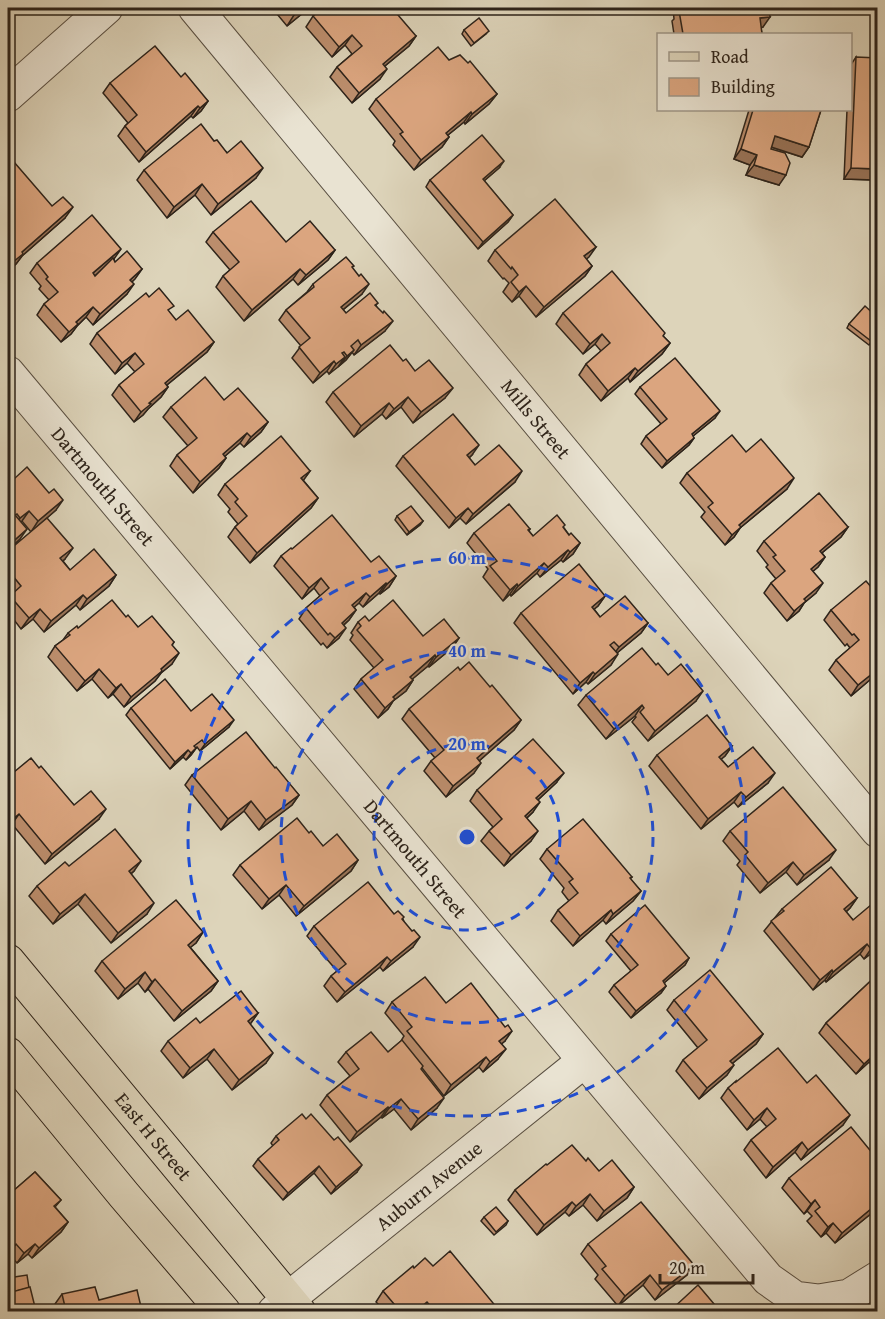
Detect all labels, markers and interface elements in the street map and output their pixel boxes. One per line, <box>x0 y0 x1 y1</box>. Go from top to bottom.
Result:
legend <box>657 33 852 111</box>
text: Road <box>711 43 749 70</box>
text: Building <box>711 73 775 100</box>
street label: Mills Street <box>495 372 578 465</box>
street label: Dartmouth Street <box>45 420 162 552</box>
text: 60 m <box>448 544 487 571</box>
text: 40 m <box>448 637 487 664</box>
text: 20 m <box>448 730 487 757</box>
street label: Dartmouth Street <box>357 793 474 924</box>
centre of rings <box>457 827 477 847</box>
street label: East H Street <box>108 1086 199 1187</box>
street label: Auburn Avenue <box>369 1133 488 1237</box>
scale bar <box>660 1247 753 1285</box>
text: 20 m <box>669 1254 705 1281</box>

